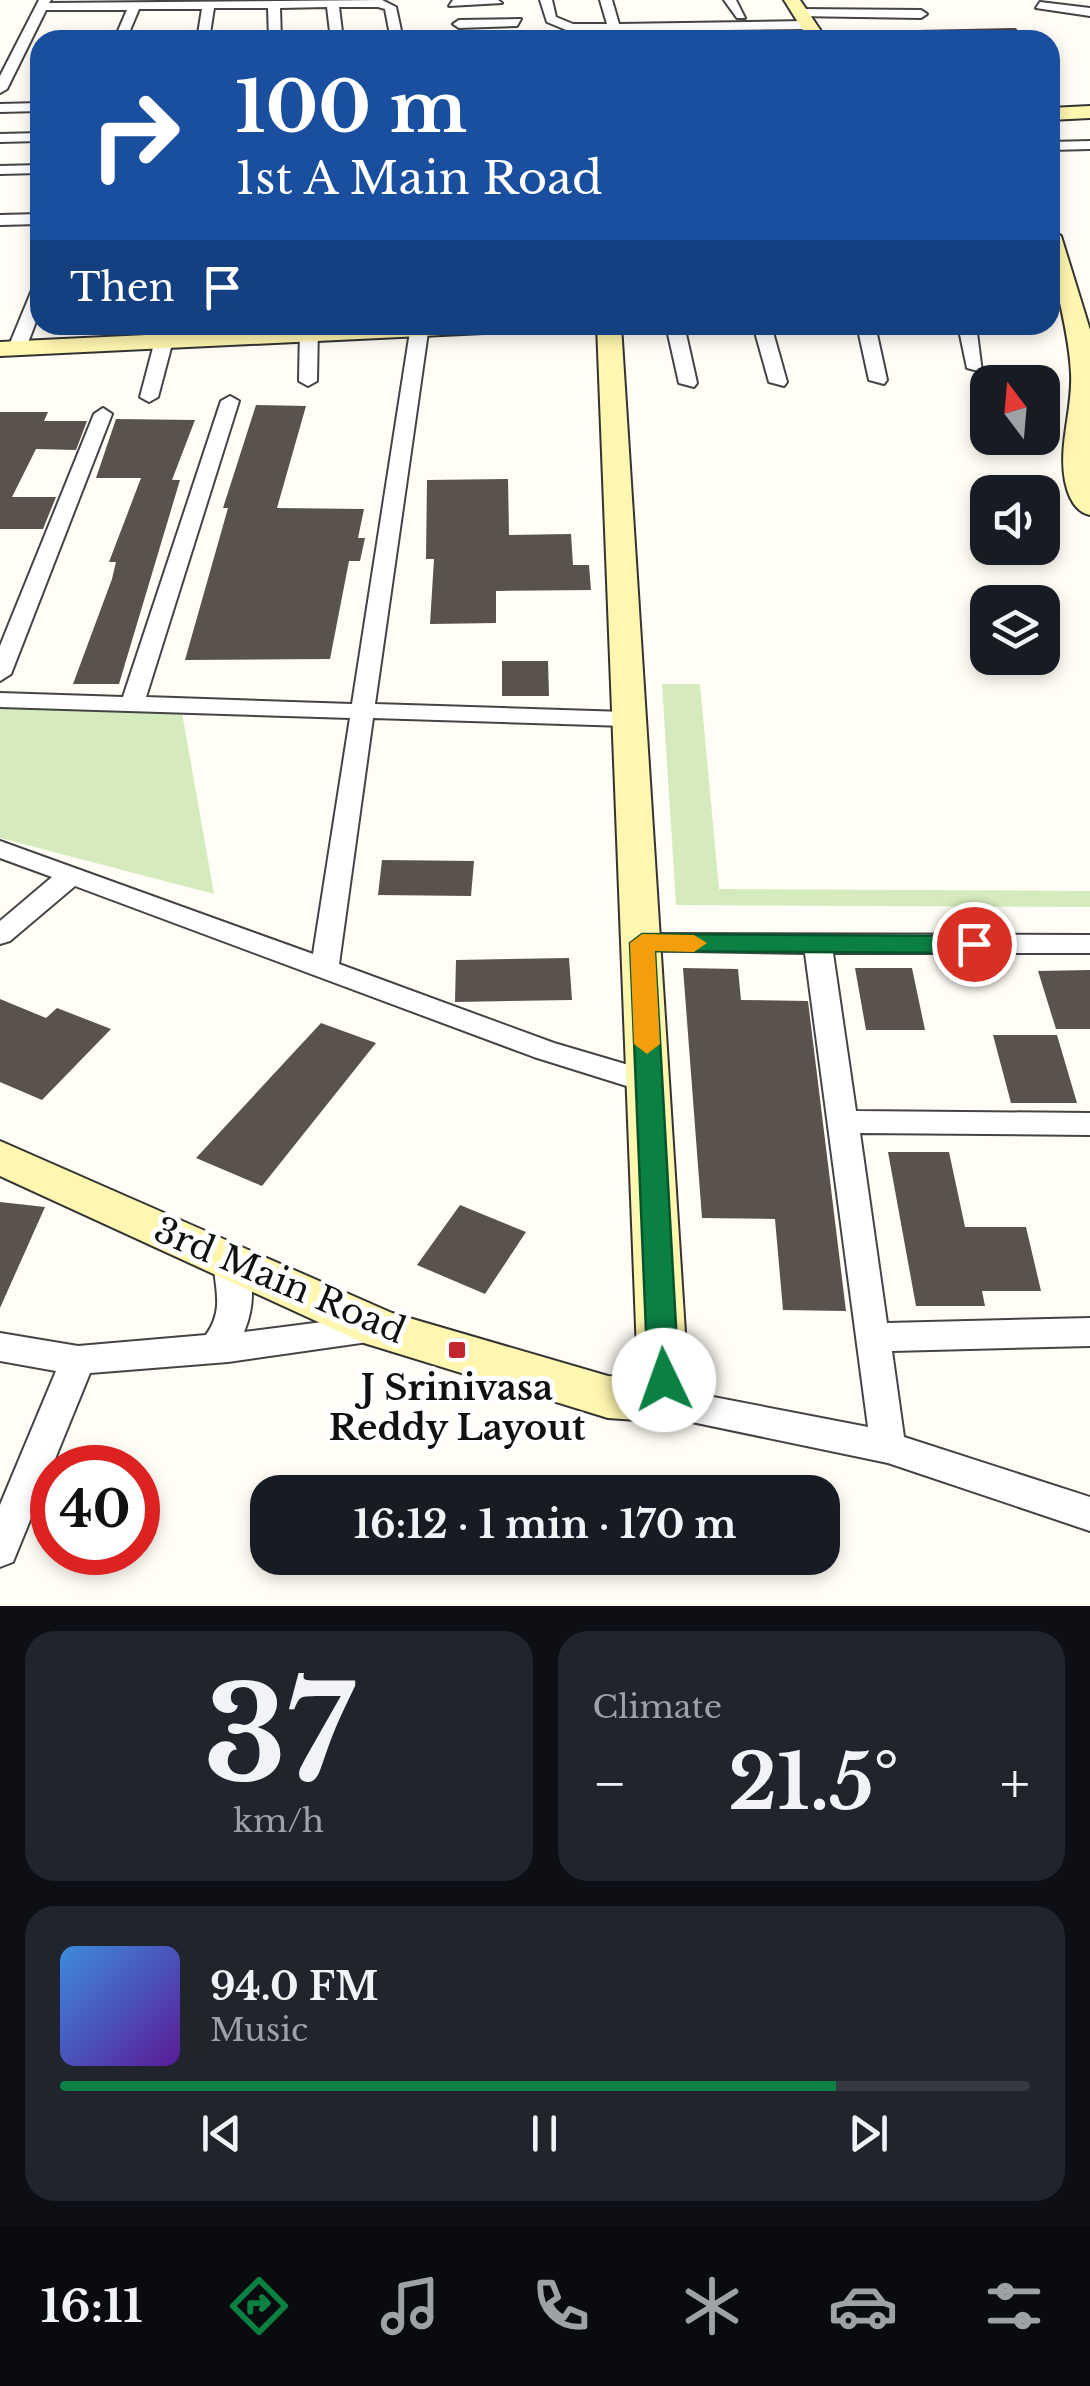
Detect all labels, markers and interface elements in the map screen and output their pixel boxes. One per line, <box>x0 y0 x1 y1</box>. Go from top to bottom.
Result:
text: 100 m <box>235 64 467 151</box>
icon: right <box>70 70 200 200</box>
text: 1st A Main Road <box>235 150 602 206</box>
icon: arrive <box>195 260 250 315</box>
text: Then <box>70 264 175 311</box>
north arrow <box>970 365 1060 455</box>
map controls <box>970 365 1060 675</box>
button: sound <box>970 475 1060 565</box>
button: layers <box>970 585 1060 675</box>
pin <box>932 902 1017 987</box>
icon: arrive <box>947 917 1002 972</box>
street label: 3rd Main Road <box>148 1208 412 1352</box>
position arrow <box>612 1328 716 1432</box>
marker: J Srinivasa Reddy Layout <box>446 1339 468 1361</box>
place label: J Srinivasa Reddy Layout <box>329 1366 586 1449</box>
speed limit sign: 40 <box>30 1445 160 1575</box>
text: 16:12 · 1 min · 170 m <box>353 1501 737 1548</box>
text: 37 <box>204 1655 354 1816</box>
text: Climate <box>593 1687 722 1727</box>
text: 21.5° <box>728 1736 899 1829</box>
text: − <box>593 1750 627 1818</box>
text: + <box>1000 1750 1030 1818</box>
text: km/h <box>233 1801 324 1841</box>
text: 94.0 FM <box>210 1963 378 2010</box>
text: Music <box>210 2010 308 2050</box>
icon: previous <box>194 2106 249 2161</box>
icon: pause <box>517 2106 572 2161</box>
icon: next <box>841 2106 896 2161</box>
icon: directions <box>224 2271 294 2341</box>
icon: music <box>375 2271 445 2341</box>
icon: phone <box>526 2271 596 2341</box>
icon: climate <box>677 2271 747 2341</box>
icon: car <box>828 2271 898 2341</box>
icon: filters <box>979 2271 1049 2341</box>
text: 16:11 <box>41 2278 143 2334</box>

